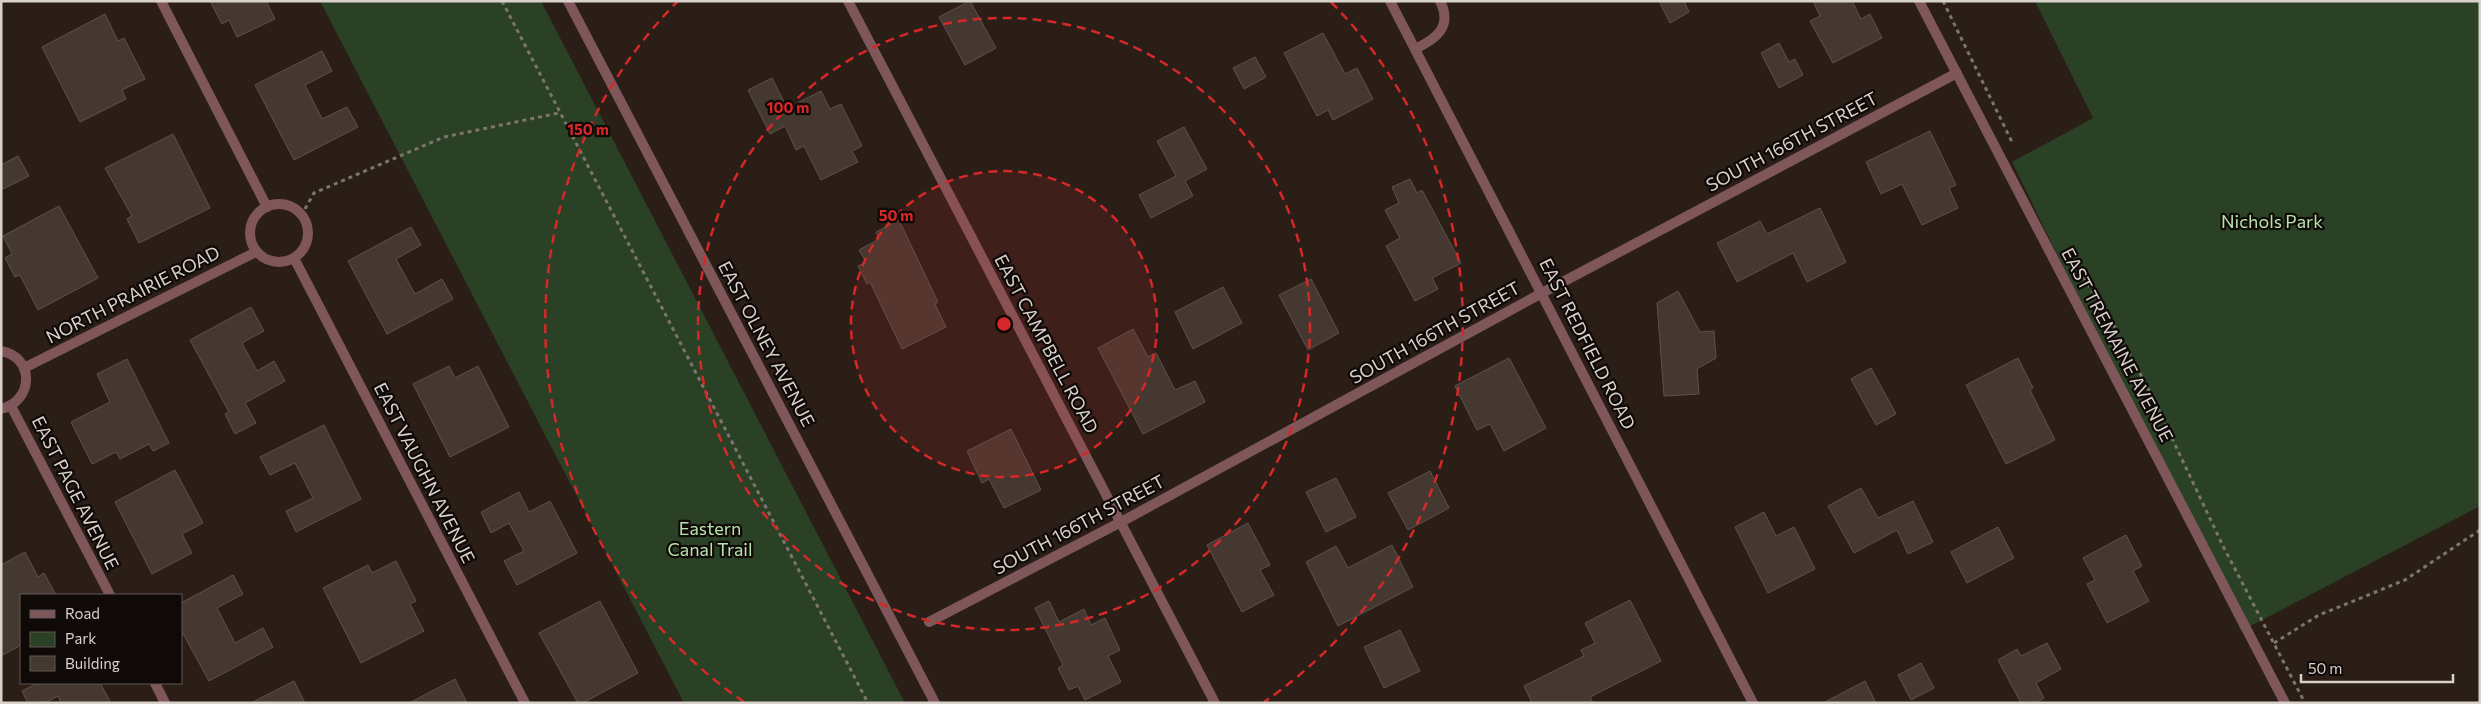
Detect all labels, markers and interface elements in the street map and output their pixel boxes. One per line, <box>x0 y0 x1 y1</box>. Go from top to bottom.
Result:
street label: SOUTH 166TH STREET <box>1702 87 1881 196</box>
text: 100 m <box>767 98 809 116</box>
text: 150 m <box>567 120 609 138</box>
text: 50 m <box>879 206 913 224</box>
park label: Nichols Park <box>2221 210 2323 232</box>
street label: NORTH PRAIRIE ROAD <box>42 241 223 348</box>
street label: EAST TREMAINE AVENUE <box>2057 244 2178 445</box>
street label: EAST CAMPBELL ROAD <box>990 250 1103 437</box>
street label: EAST REDFIELD ROAD <box>1535 254 1641 433</box>
street label: EAST OLNEY AVENUE <box>714 257 820 430</box>
street label: SOUTH 166TH STREET <box>1346 276 1523 388</box>
centre of rings <box>995 315 1013 333</box>
street label: EAST VAUGHN AVENUE <box>370 379 480 567</box>
street label: EAST PAGE AVENUE <box>28 412 124 573</box>
street label: SOUTH 166TH STREET <box>989 470 1168 579</box>
park label: Eastern Canal Trail <box>667 517 753 560</box>
legend <box>20 594 182 684</box>
text: Road <box>65 604 100 622</box>
text: Park <box>65 629 96 647</box>
scale bar <box>2301 652 2454 684</box>
text: Building <box>65 654 120 672</box>
text: 50 m <box>2308 659 2342 677</box>

